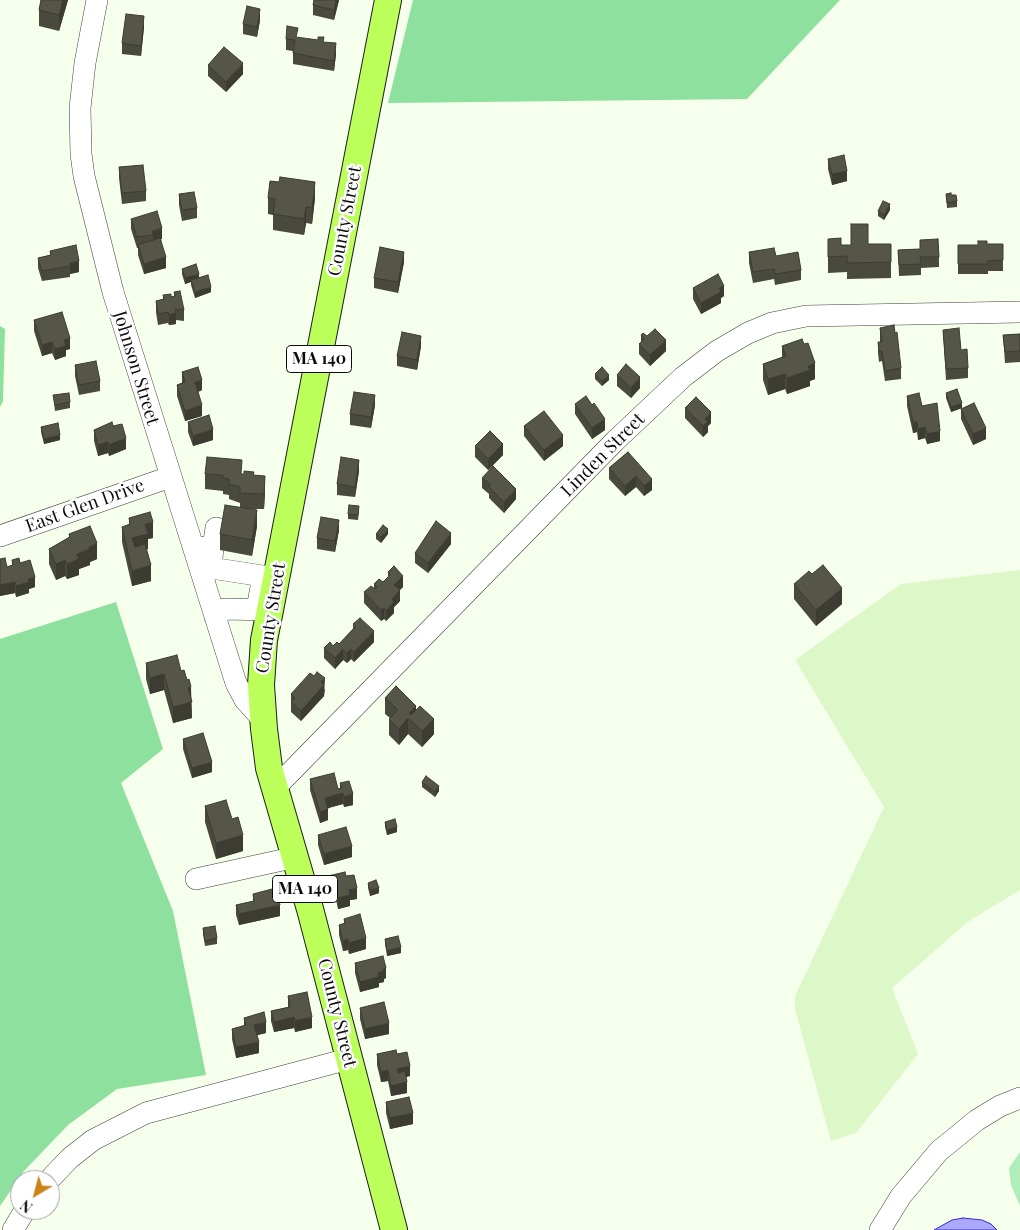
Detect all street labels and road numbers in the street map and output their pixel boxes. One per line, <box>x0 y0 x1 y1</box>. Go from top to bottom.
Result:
street label: County Street <box>324 164 366 278</box>
street label: Johnson Street <box>108 308 164 428</box>
road number: MA 140 <box>286 346 352 372</box>
street label: Linden Street <box>557 409 649 501</box>
street label: East Glen Drive <box>23 475 147 537</box>
street label: County Street <box>252 561 290 675</box>
road number: MA 140 <box>272 876 338 902</box>
street label: County Street <box>313 956 361 1070</box>

